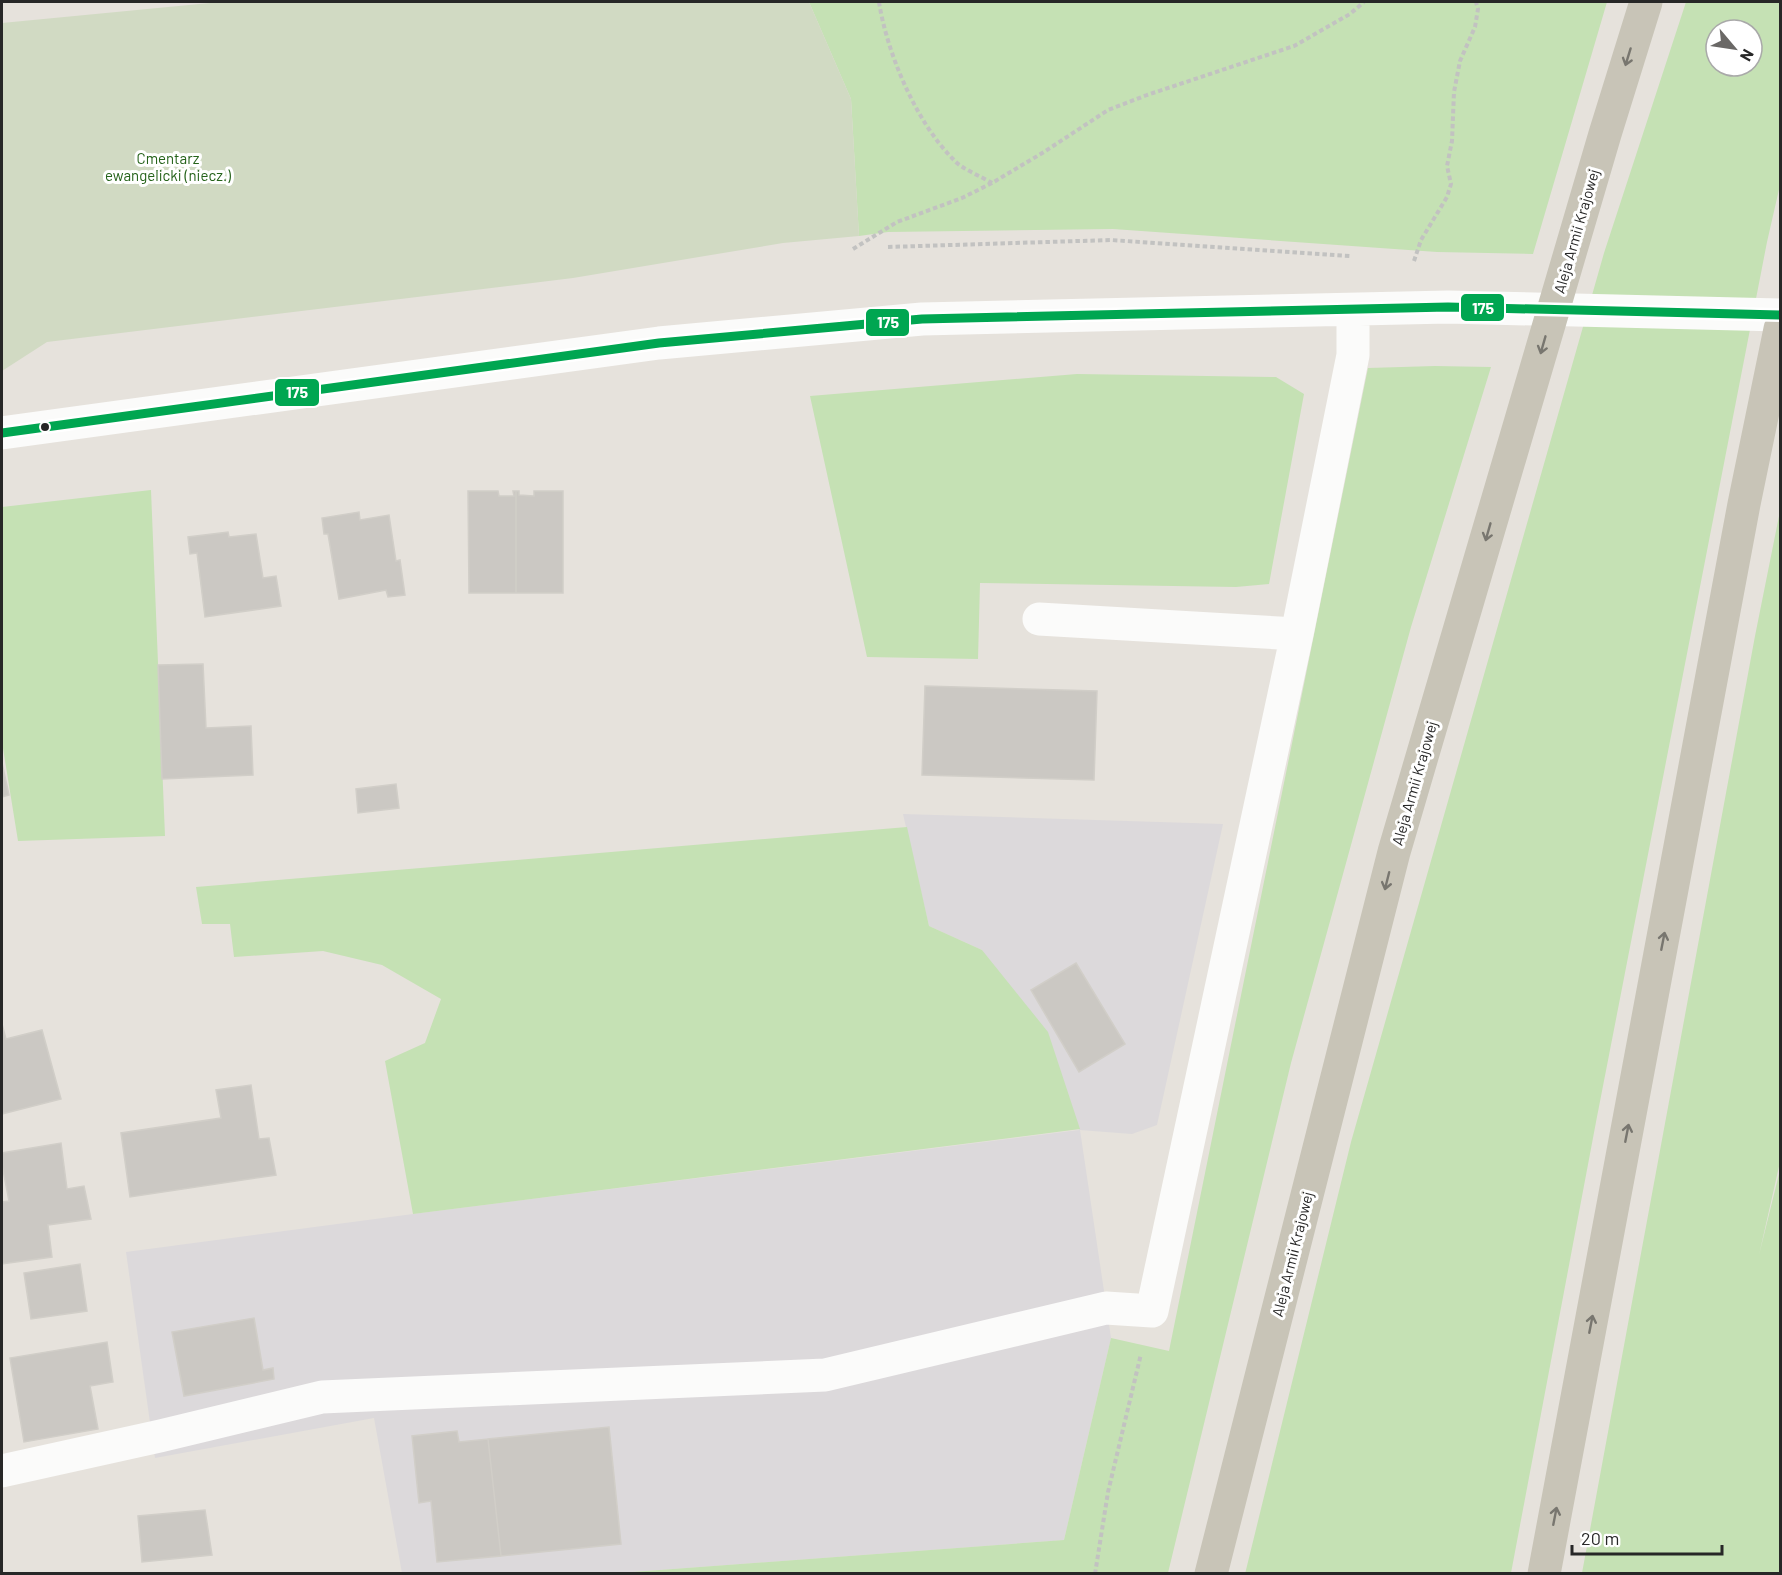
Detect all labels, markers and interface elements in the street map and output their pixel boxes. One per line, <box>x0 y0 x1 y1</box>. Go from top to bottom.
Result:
north arrow <box>1704 18 1764 78</box>
text: N <box>1737 46 1758 65</box>
one-way arrow <box>1622 47 1633 66</box>
park label: Cmentarz ewangelicki (niecz.) <box>105 149 231 184</box>
street label: Aleja Armii Krajowej <box>1550 167 1602 295</box>
line badge: 175 <box>1460 293 1505 322</box>
text: 175 <box>1472 298 1494 317</box>
line badge: 175 <box>865 308 910 337</box>
text: 175 <box>877 312 899 331</box>
one-way arrow <box>1537 335 1548 354</box>
line badge: 175 <box>274 378 320 407</box>
text: 175 <box>286 382 308 401</box>
unlabelled marker <box>39 421 51 433</box>
one-way arrow <box>1482 522 1493 541</box>
street label: Aleja Armii Krajowej <box>1388 719 1440 847</box>
one-way arrow <box>1380 871 1392 890</box>
one-way arrow <box>1658 932 1669 952</box>
one-way arrow <box>1622 1124 1633 1143</box>
street label: Aleja Armii Krajowej <box>1268 1189 1316 1319</box>
one-way arrow <box>1586 1315 1597 1335</box>
one-way arrow <box>1550 1507 1561 1526</box>
scale bar <box>1572 1518 1722 1556</box>
text: 20 m <box>1581 1527 1619 1549</box>

